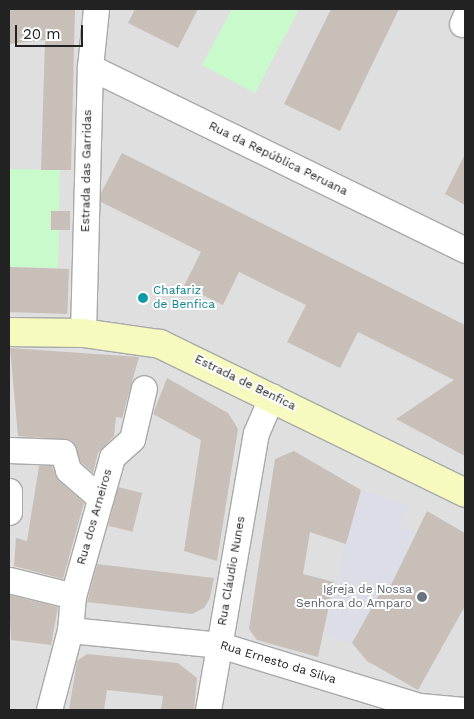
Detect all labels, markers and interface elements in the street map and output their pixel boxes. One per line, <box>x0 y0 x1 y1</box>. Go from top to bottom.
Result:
scale bar <box>18 15 85 47</box>
text: 20 m <box>23 25 61 43</box>
street label: Estrada das Garridas <box>79 109 95 233</box>
street label: Rua da República Peruana <box>206 119 350 199</box>
place label: Chafariz de Benfica <box>153 284 215 312</box>
marker: Chafariz de Benfica <box>137 292 149 304</box>
street label: Estrada de Benfica <box>192 352 298 414</box>
street label: Rua dos Arneiros <box>74 467 116 567</box>
street label: Rua Cláudio Nunes <box>215 515 249 627</box>
place label: Igreja de Nossa Senhora do Amparo <box>295 583 412 611</box>
marker: Igreja de Nossa Senhora do Amparo <box>416 591 428 603</box>
street label: Rua Ernesto da Silva <box>218 638 338 688</box>

